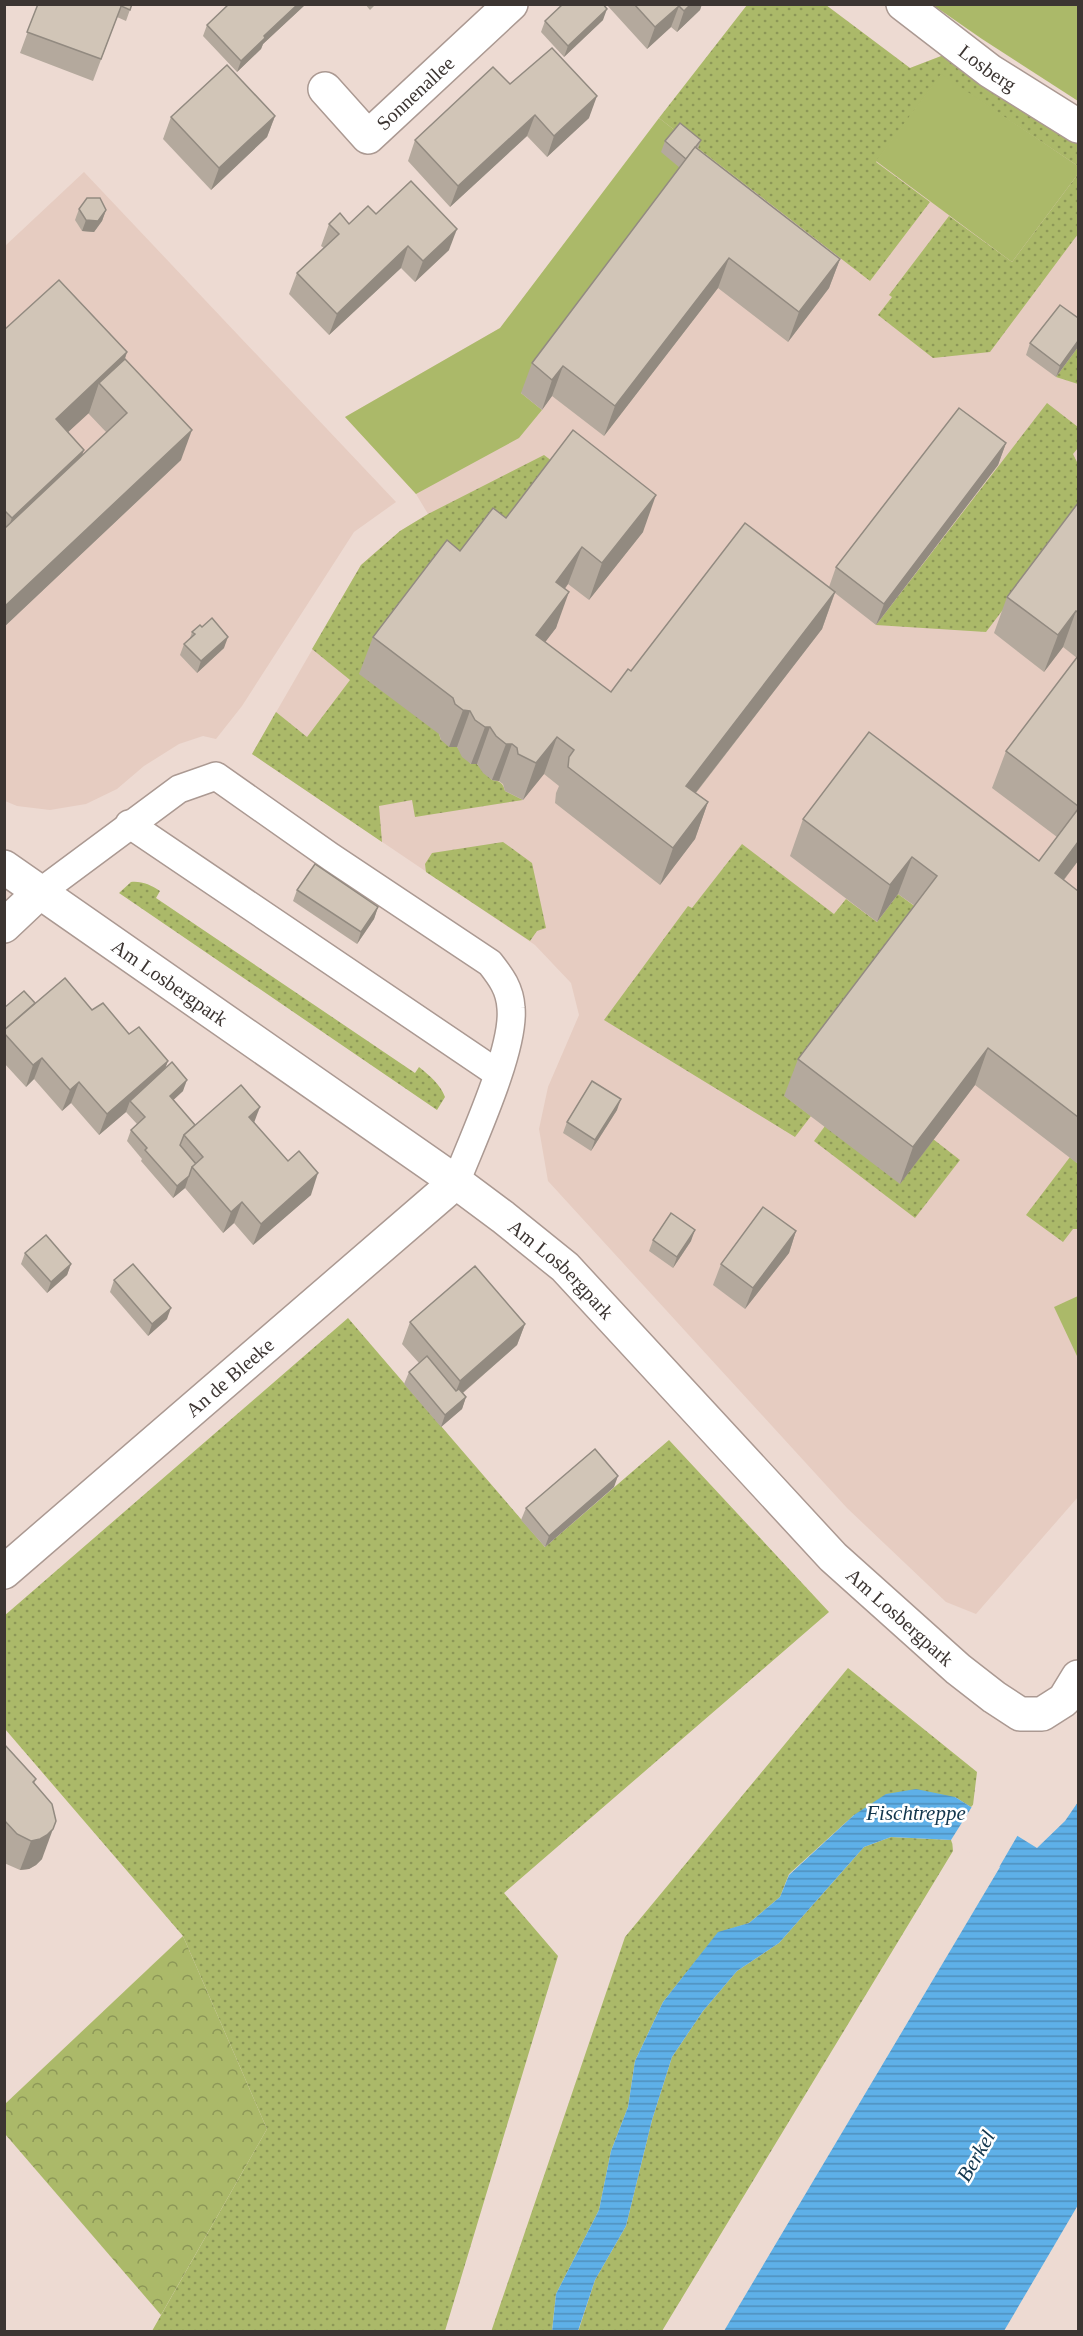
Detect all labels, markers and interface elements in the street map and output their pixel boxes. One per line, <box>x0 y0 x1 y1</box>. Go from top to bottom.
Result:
street label: Losberg <box>954 40 1020 96</box>
street label: Sonnenallee <box>372 52 459 134</box>
street label: Am Losbergpark <box>108 935 232 1030</box>
street label: Am Losbergpark <box>504 1215 618 1323</box>
street label: An de Bleeke <box>181 1333 278 1421</box>
street label: Am Losbergpark <box>842 1564 958 1671</box>
water label: Fischtreppe <box>865 1801 966 1825</box>
water label: Berkel <box>952 2126 1000 2186</box>

